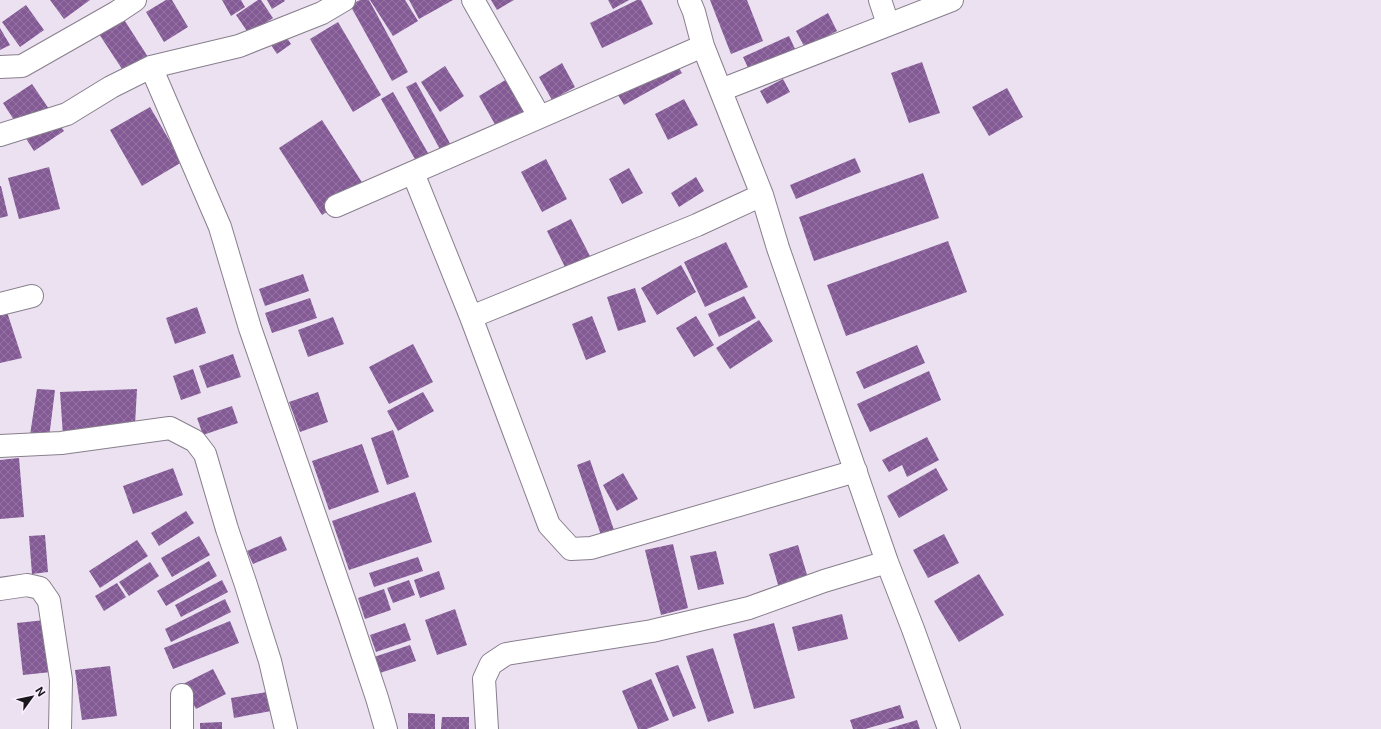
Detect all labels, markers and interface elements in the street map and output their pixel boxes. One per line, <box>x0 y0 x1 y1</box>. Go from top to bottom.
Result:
north arrow <box>12 677 52 717</box>
text: N <box>32 684 49 699</box>

